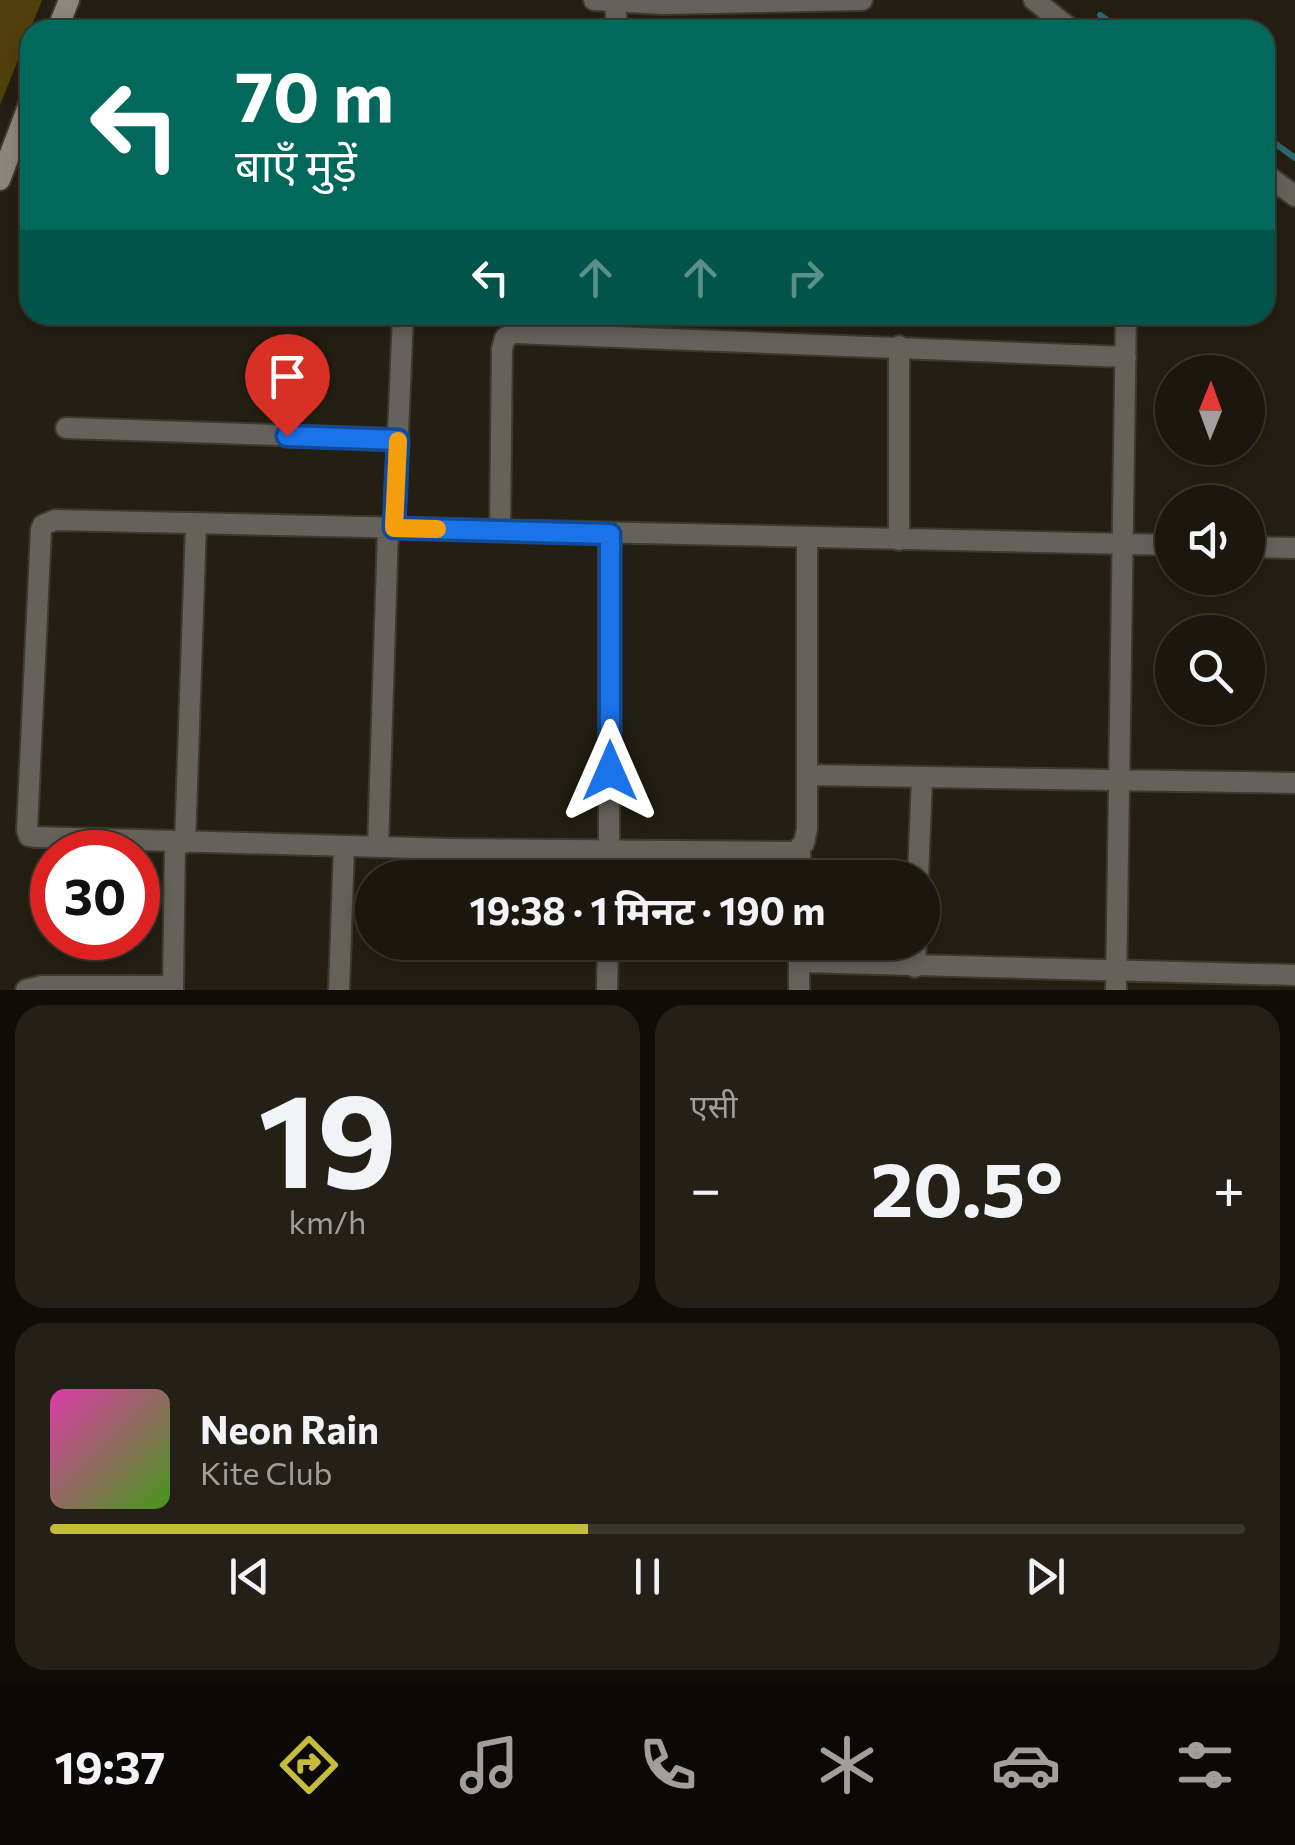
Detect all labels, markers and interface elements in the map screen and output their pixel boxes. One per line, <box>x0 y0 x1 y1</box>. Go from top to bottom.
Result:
text: 70 m <box>235 51 394 136</box>
icon: left <box>70 60 200 190</box>
text: बाएँ मुड़ें <box>235 136 357 191</box>
icon: left <box>463 250 518 305</box>
icon: ahead <box>568 250 623 305</box>
icon: ahead <box>673 250 728 305</box>
icon: right <box>778 250 833 305</box>
pin <box>245 334 330 437</box>
icon: arrive <box>260 349 315 404</box>
north arrow <box>1155 355 1265 465</box>
map controls <box>1155 355 1265 725</box>
button: sound <box>1155 485 1265 595</box>
button: search <box>1155 615 1265 725</box>
position arrow <box>558 719 662 823</box>
speed limit sign: 30 <box>30 830 160 960</box>
text: 19:38 · 1 मिनट · 190 m <box>470 886 826 933</box>
text: 19 <box>258 1056 397 1215</box>
text: एसी <box>690 1085 738 1125</box>
text: 20.5° <box>871 1141 1063 1232</box>
text: − <box>690 1153 721 1220</box>
text: + <box>1213 1153 1245 1220</box>
text: km/h <box>289 1201 366 1241</box>
text: Neon Rain <box>200 1405 379 1452</box>
text: Kite Club <box>200 1452 332 1492</box>
icon: previous <box>222 1549 277 1604</box>
icon: pause <box>620 1549 675 1604</box>
icon: next <box>1018 1549 1073 1604</box>
icon: directions <box>274 1730 344 1800</box>
icon: music <box>454 1730 524 1800</box>
icon: phone <box>633 1730 703 1800</box>
icon: climate <box>812 1730 882 1800</box>
icon: car <box>991 1730 1061 1800</box>
icon: filters <box>1170 1730 1240 1800</box>
text: 19:37 <box>55 1738 165 1793</box>

